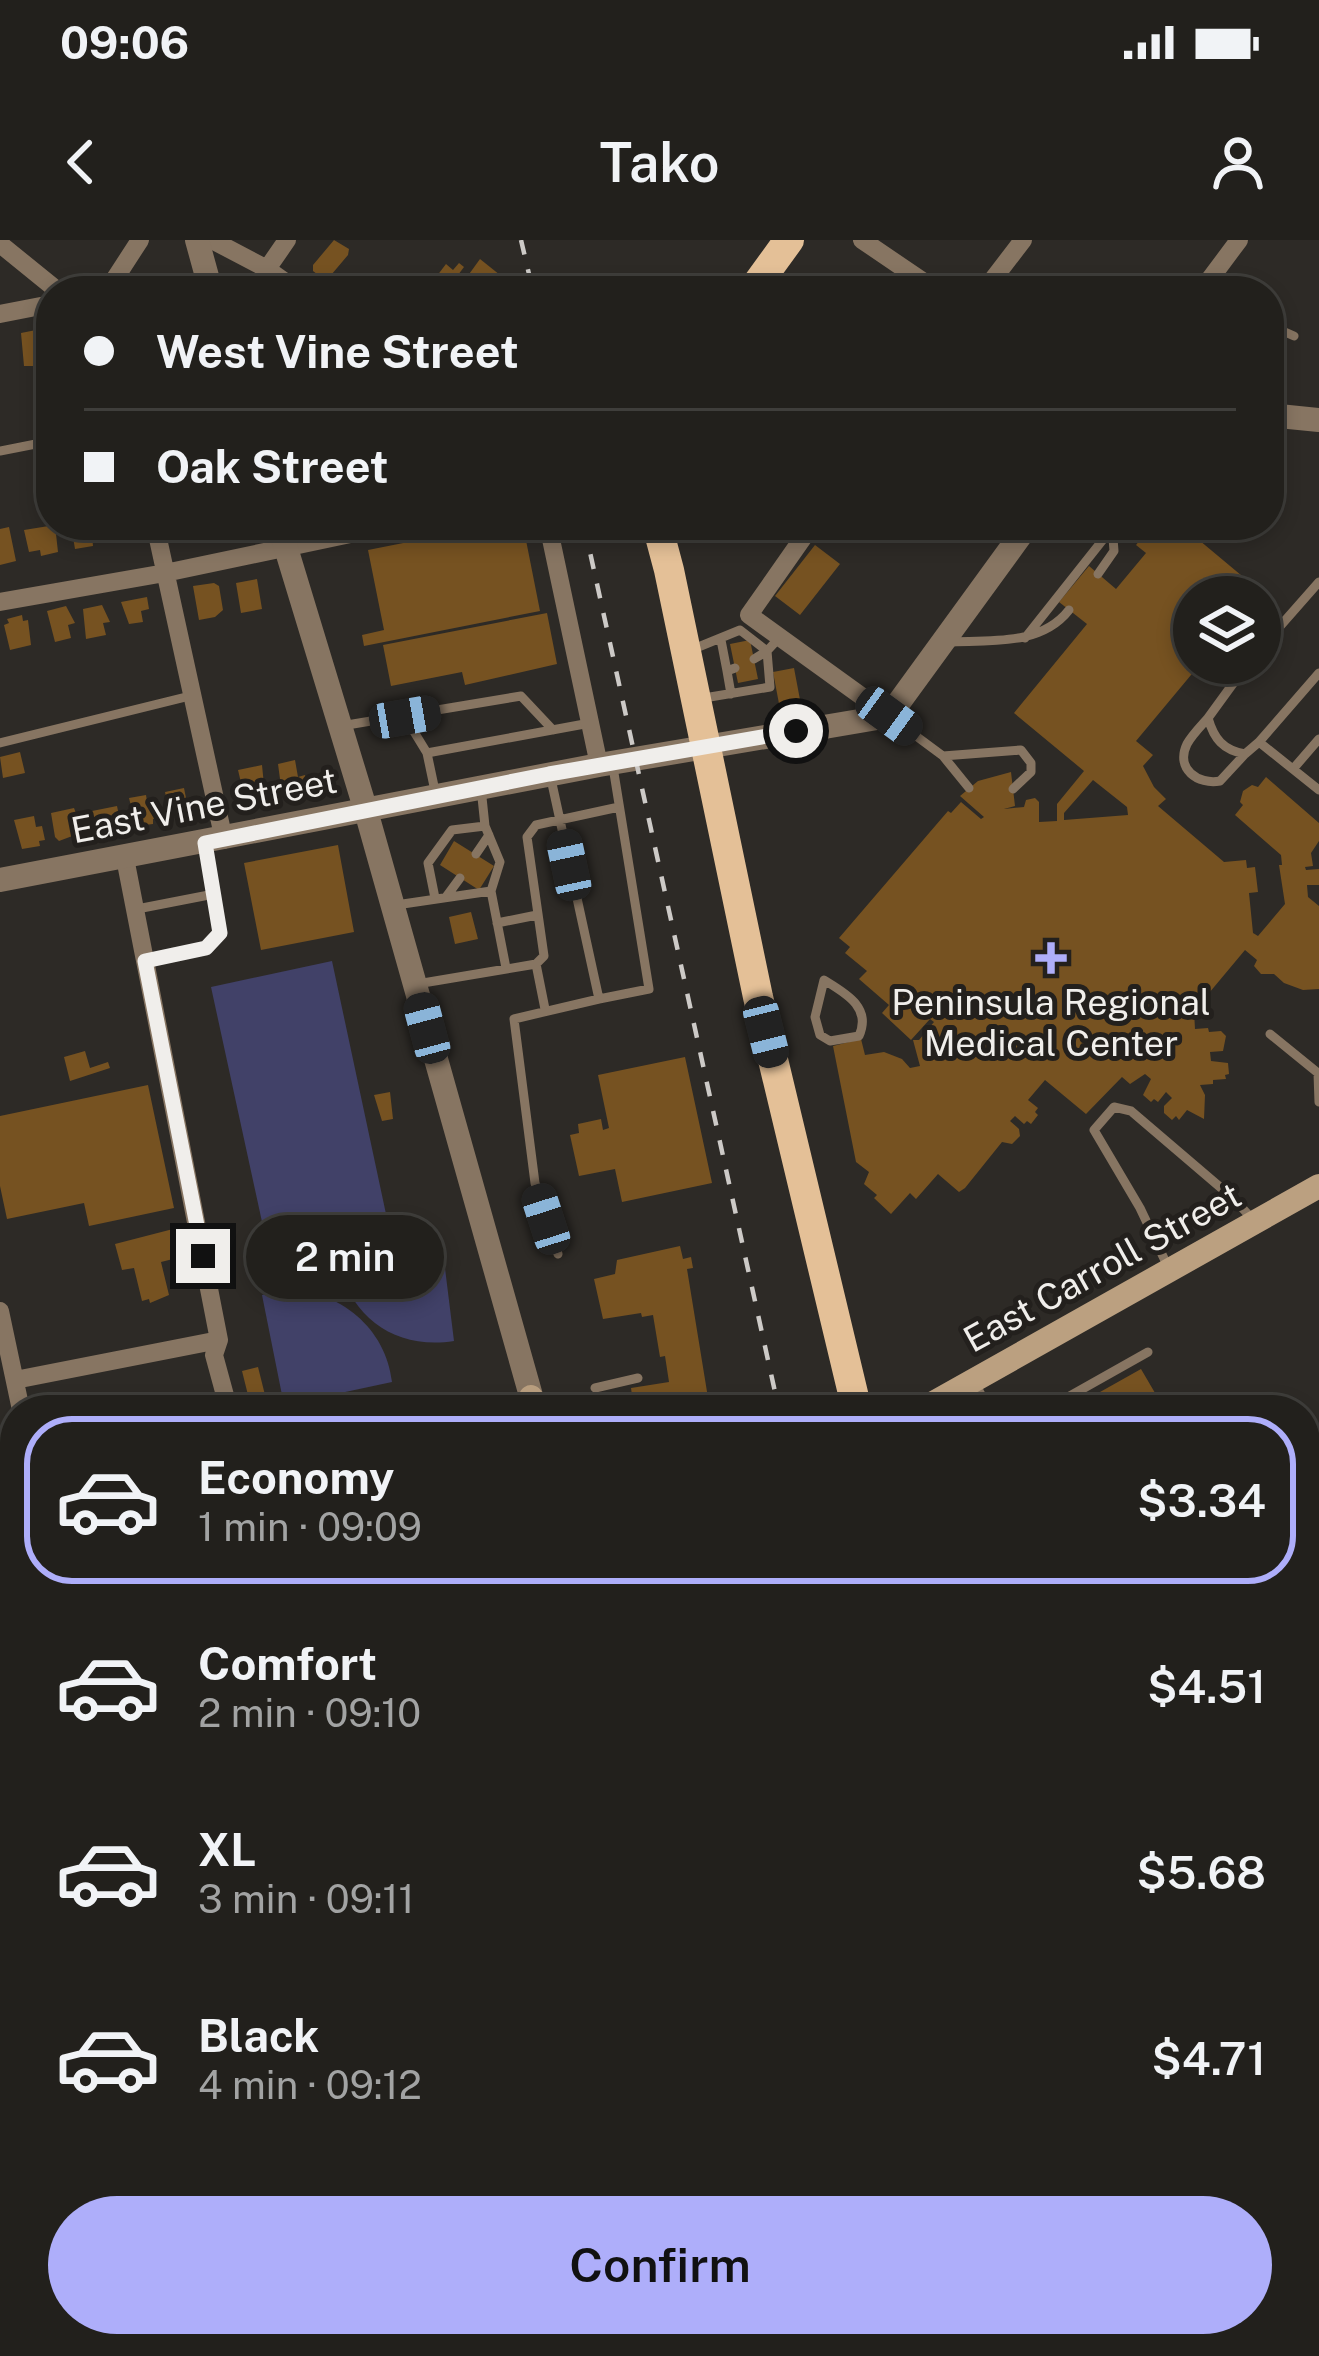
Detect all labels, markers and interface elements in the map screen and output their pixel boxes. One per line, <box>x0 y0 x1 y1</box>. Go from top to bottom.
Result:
text: 09:06 <box>60 16 189 69</box>
icon: back <box>48 129 114 195</box>
icon: person <box>1205 129 1271 195</box>
text: Tako <box>599 131 720 194</box>
text: West Vine Street <box>156 325 519 378</box>
text: Oak Street <box>156 440 389 493</box>
map controls <box>1173 576 1281 684</box>
button: layers <box>1173 576 1281 684</box>
car <box>849 680 929 752</box>
car <box>366 693 444 741</box>
route start <box>769 704 823 758</box>
street label: East Vine Street <box>68 759 340 851</box>
car <box>544 826 594 904</box>
marker: Peninsula Regional Medical Center <box>1035 942 1067 974</box>
place label: Peninsula Regional Medical Center <box>891 981 1211 1064</box>
car <box>400 989 454 1067</box>
car <box>740 993 792 1071</box>
street label: East Carroll Street <box>956 1173 1248 1361</box>
car <box>518 1179 574 1259</box>
callout: 2 min <box>245 1214 443 1298</box>
route end <box>176 1229 230 1283</box>
text: 2 min <box>295 1234 395 1280</box>
icon: car <box>54 1446 162 1554</box>
text: Economy <box>198 1451 394 1504</box>
text: $3.34 <box>1137 1474 1266 1527</box>
text: 1 min · 09:09 <box>198 1504 422 1550</box>
icon: car <box>54 1632 162 1740</box>
text: Comfort <box>198 1637 377 1690</box>
text: $4.51 <box>1147 1660 1266 1713</box>
text: 2 min · 09:10 <box>198 1690 421 1736</box>
icon: car <box>54 1818 162 1926</box>
text: XL <box>198 1823 256 1876</box>
text: $5.68 <box>1136 1846 1266 1899</box>
text: 3 min · 09:11 <box>198 1876 414 1922</box>
icon: car <box>54 2004 162 2112</box>
text: Black <box>198 2009 319 2062</box>
text: $4.71 <box>1152 2032 1266 2085</box>
text: 4 min · 09:12 <box>198 2062 422 2108</box>
button: Confirm <box>48 2196 1272 2334</box>

